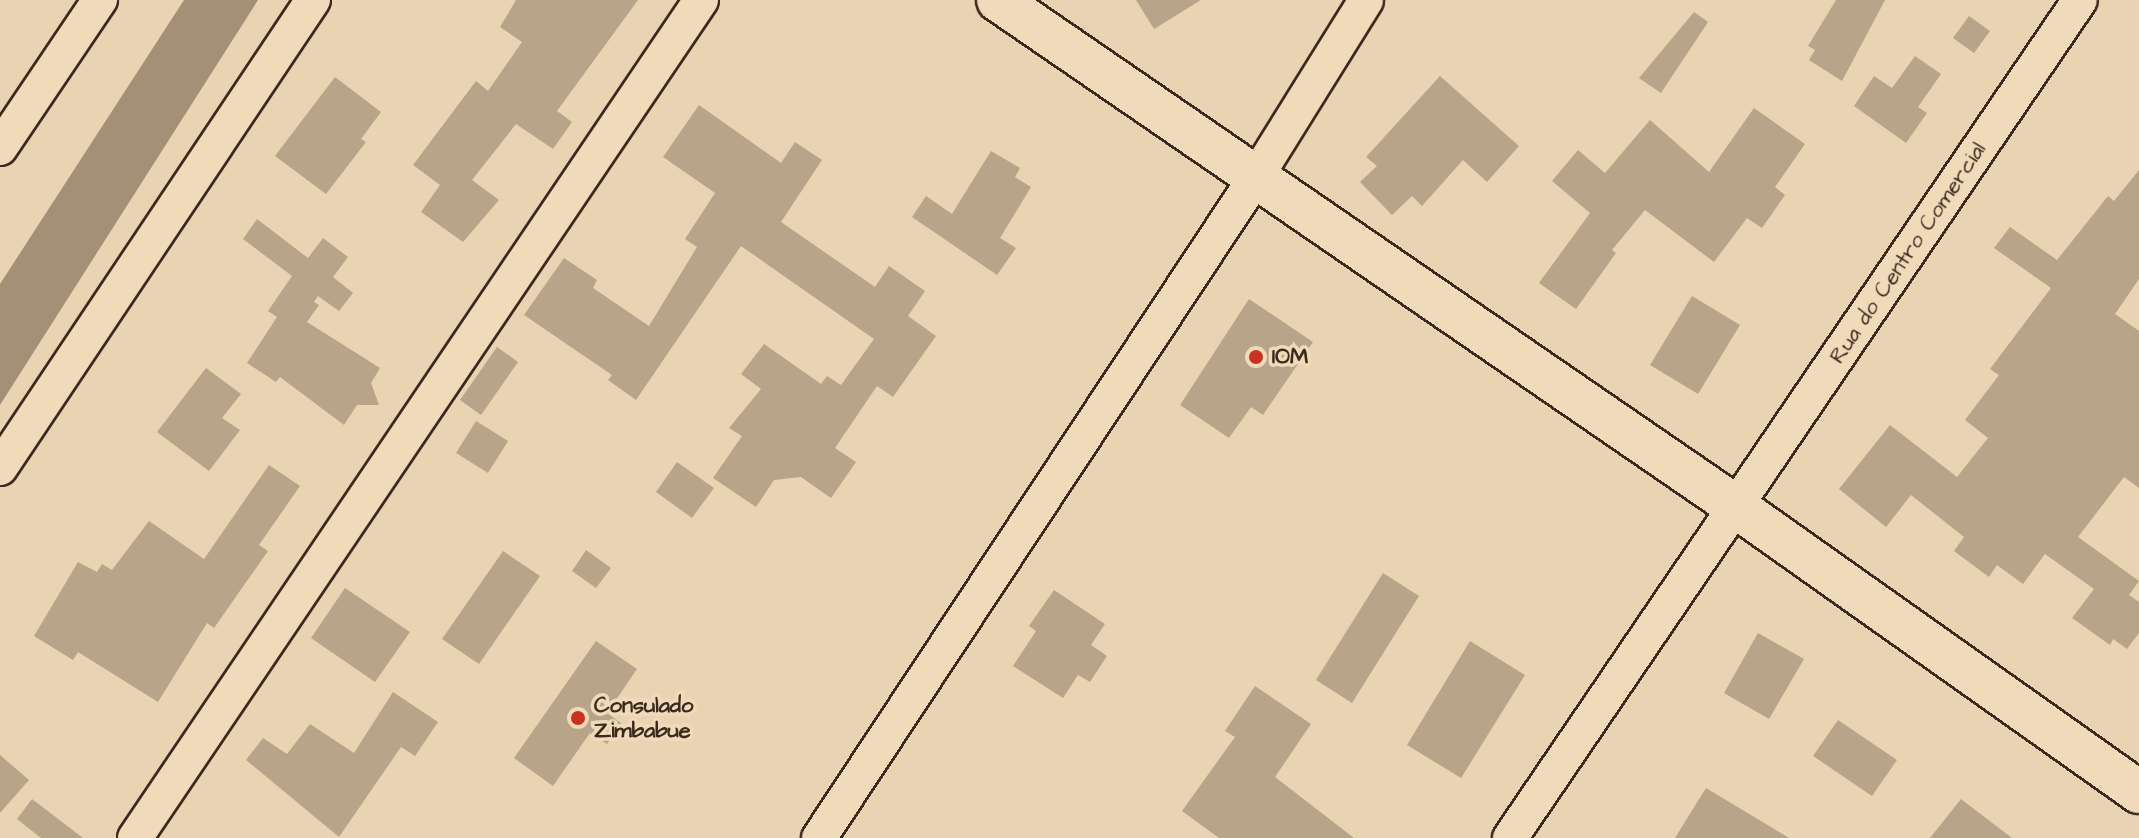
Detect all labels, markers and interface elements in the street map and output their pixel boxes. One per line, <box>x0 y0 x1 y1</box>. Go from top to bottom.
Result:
street label: Rua do Centro Comercial <box>1824 137 1992 369</box>
place label: IOM <box>1272 344 1308 370</box>
marker: IOM <box>1247 348 1265 366</box>
place label: Consulado Zimbabue <box>594 692 693 744</box>
marker: Consulado Zimbabue <box>569 709 587 727</box>

